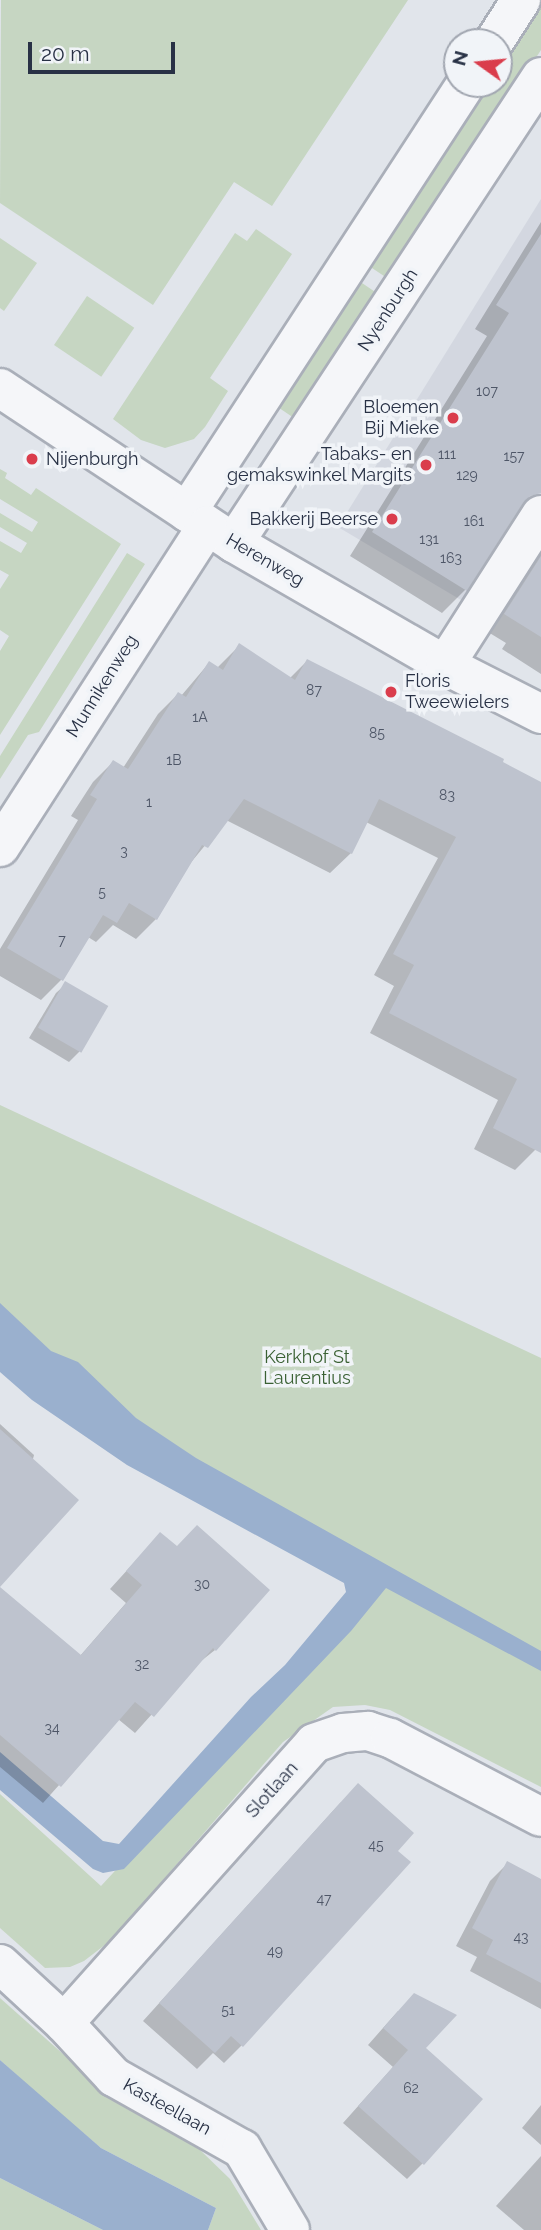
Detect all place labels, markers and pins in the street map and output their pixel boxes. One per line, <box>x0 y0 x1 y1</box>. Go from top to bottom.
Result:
place label: Bloemen Bij Mieke <box>363 397 439 440</box>
marker: Bloemen Bij Mieke <box>445 410 461 426</box>
place label: Tabaks- en gemakswinkel Margits <box>226 444 412 486</box>
place label: Nijenburgh <box>46 448 138 470</box>
marker: Nijenburgh <box>24 451 40 467</box>
marker: Tabaks- en gemakswinkel Margits <box>418 457 434 473</box>
place label: Bakkerij Beerse <box>249 508 378 530</box>
marker: Bakkerij Beerse <box>384 511 400 527</box>
place label: Floris Tweewielers <box>405 671 509 714</box>
marker: Floris Tweewielers <box>383 684 399 700</box>

